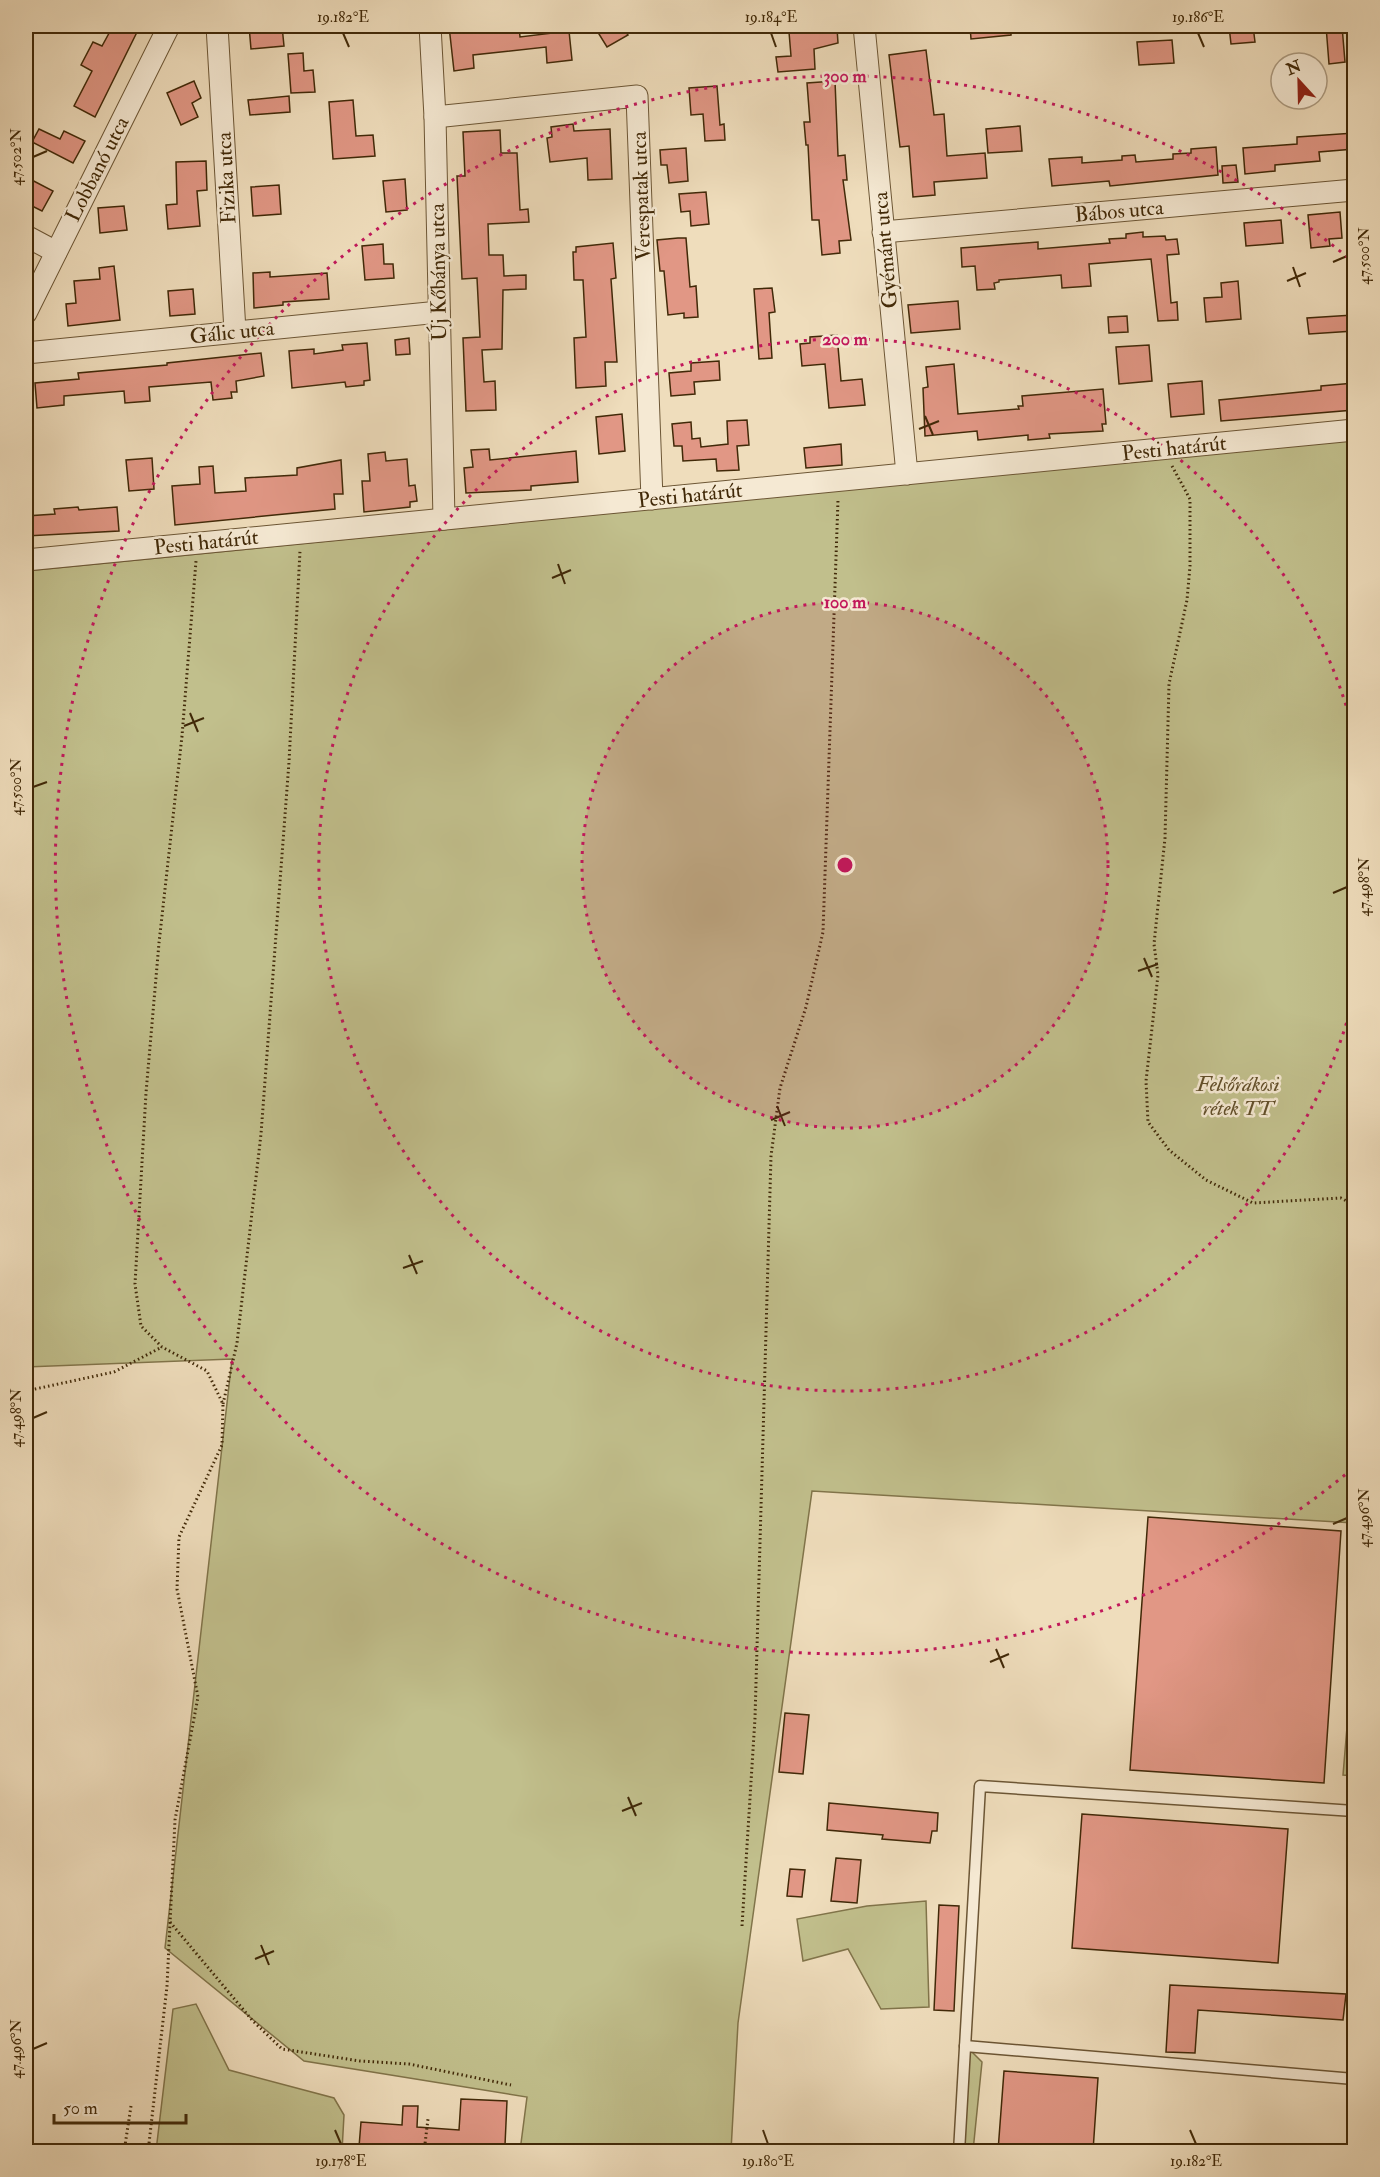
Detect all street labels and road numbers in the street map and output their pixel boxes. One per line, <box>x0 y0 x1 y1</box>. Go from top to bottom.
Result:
street label: Lobbanó utca <box>59 112 136 226</box>
street label: Verespatak utca <box>626 130 657 261</box>
street label: Fizika utca <box>211 131 242 225</box>
street label: Gyémánt utca <box>867 190 904 309</box>
street label: Bábos utca <box>1073 194 1165 229</box>
street label: Új Kőbánya utca <box>424 203 453 341</box>
street label: Gálic utca <box>189 315 276 350</box>
street label: Pesti határút <box>1120 430 1228 467</box>
street label: Pesti határút <box>636 477 744 514</box>
street label: Pesti határút <box>152 524 260 561</box>

